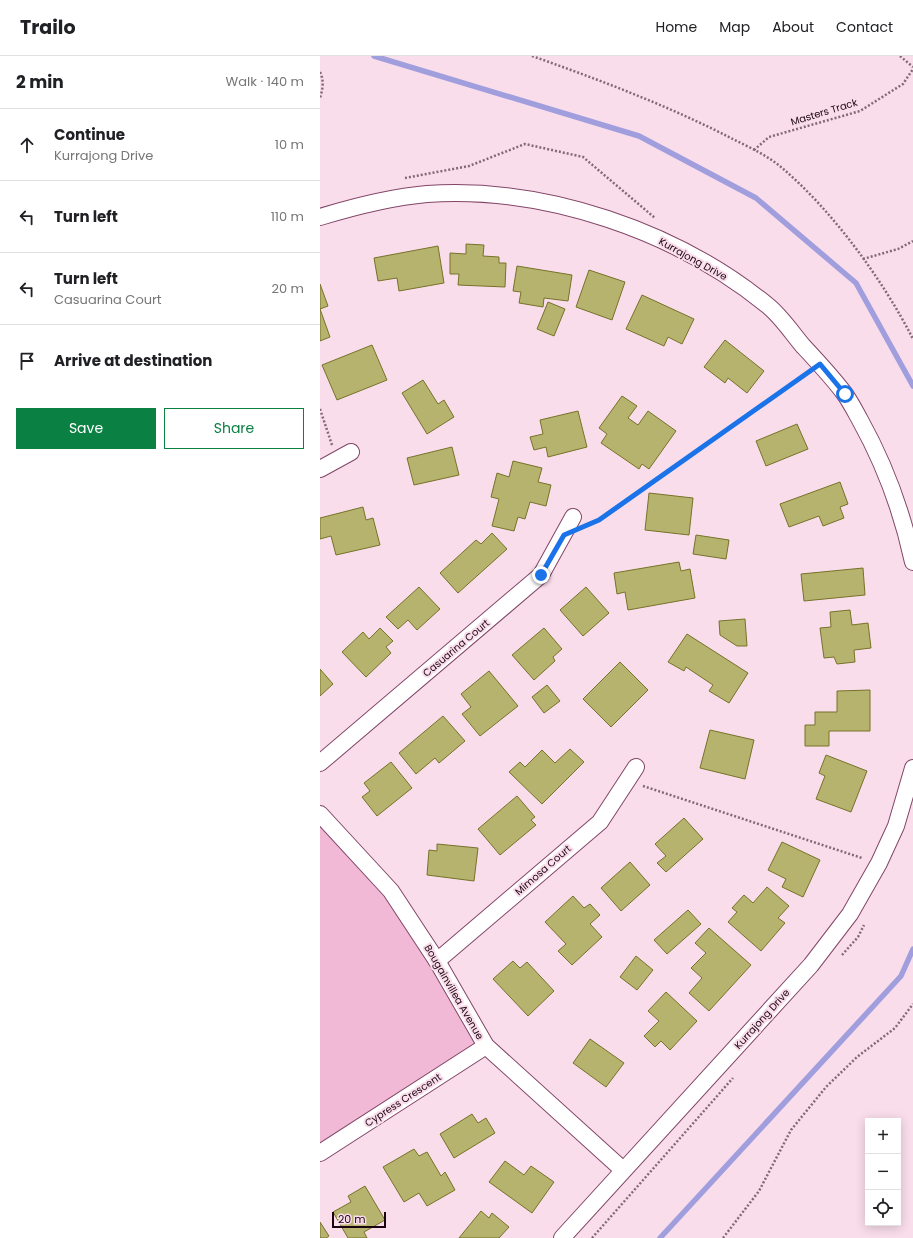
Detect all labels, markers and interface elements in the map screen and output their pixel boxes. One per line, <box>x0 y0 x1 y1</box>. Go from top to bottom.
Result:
text: Trailo <box>20 14 76 41</box>
text: Home <box>655 17 697 37</box>
text: Map <box>719 17 750 37</box>
text: About <box>772 17 814 37</box>
text: Contact <box>836 17 893 37</box>
text: 2 min <box>16 70 64 94</box>
text: Walk · 140 m <box>226 72 304 91</box>
street label: Masters Track <box>789 94 860 129</box>
text: Continue <box>54 124 125 145</box>
icon: ahead <box>16 134 38 156</box>
text: 10 m <box>275 135 304 154</box>
text: Kurrajong Drive <box>54 146 153 165</box>
icon: left <box>16 206 38 228</box>
text: Turn left <box>54 206 118 227</box>
text: 110 m <box>271 207 304 226</box>
street label: Kurrajong Drive <box>656 234 730 284</box>
text: Turn left <box>54 268 118 289</box>
icon: left <box>16 278 38 300</box>
text: 20 m <box>271 279 304 298</box>
text: Casuarina Court <box>54 290 162 309</box>
icon: arrive <box>16 350 38 372</box>
text: Arrive at destination <box>54 350 212 371</box>
route start <box>836 385 854 403</box>
button: Save <box>16 408 156 449</box>
button: Share <box>164 408 304 449</box>
route end <box>532 566 550 584</box>
street label: Casuarina Court <box>419 615 493 680</box>
street label: Mimosa Court <box>512 841 575 899</box>
street label: Bougainvillea Avenue <box>421 942 487 1042</box>
street label: Kurrajong Drive <box>731 986 793 1052</box>
street label: Cypress Crescent <box>362 1069 444 1130</box>
map controls <box>865 1118 901 1226</box>
button: + <box>865 1118 901 1154</box>
button: − <box>865 1154 901 1190</box>
button: locate <box>865 1190 901 1226</box>
scale bar <box>332 1210 386 1229</box>
text: 20 m <box>338 1211 366 1227</box>

